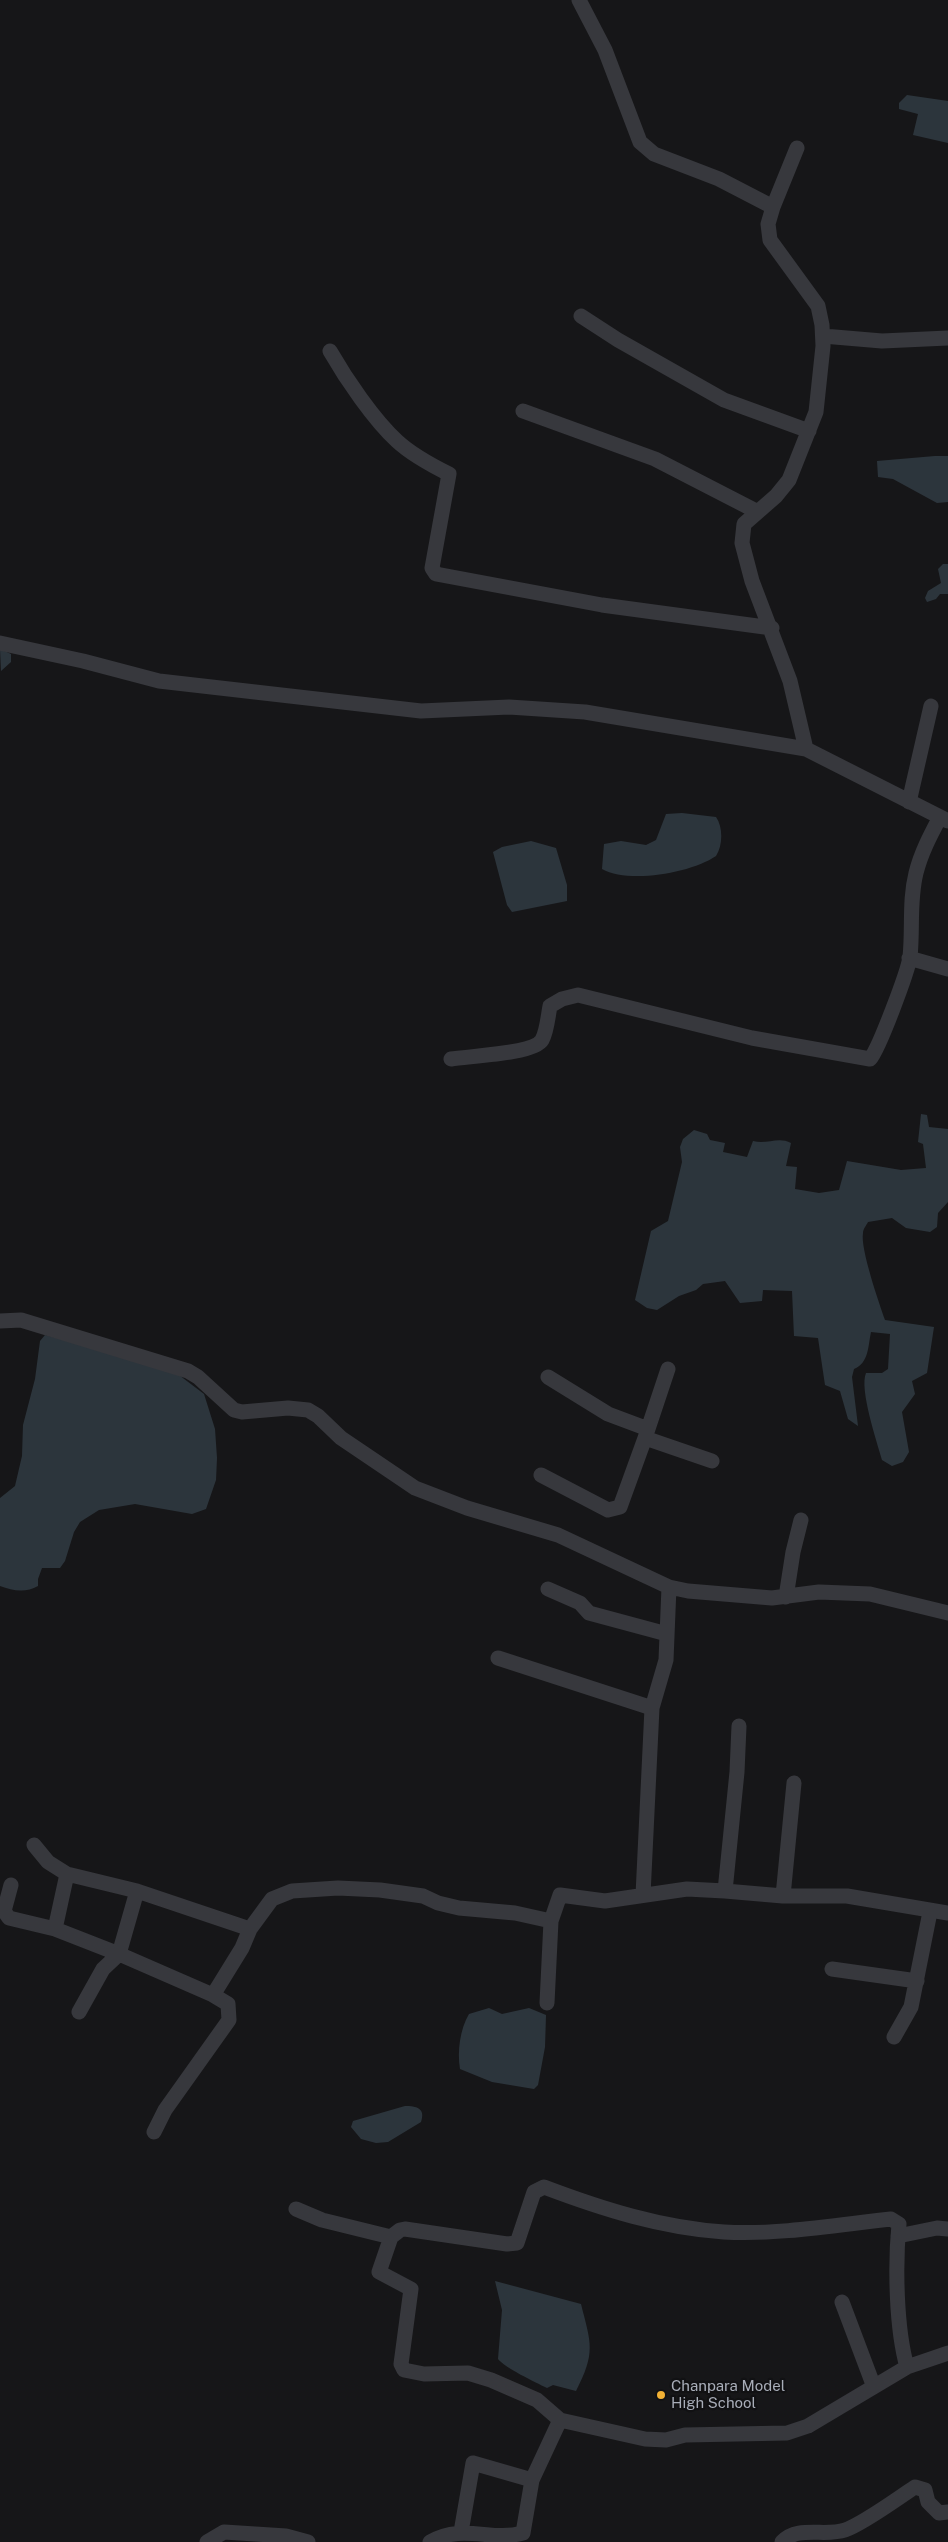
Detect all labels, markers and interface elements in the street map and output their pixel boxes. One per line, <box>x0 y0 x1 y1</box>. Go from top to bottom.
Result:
place label: Chanpara Model High School <box>671 2377 785 2412</box>
marker: Chanpara Model High School <box>655 2389 667 2401</box>

